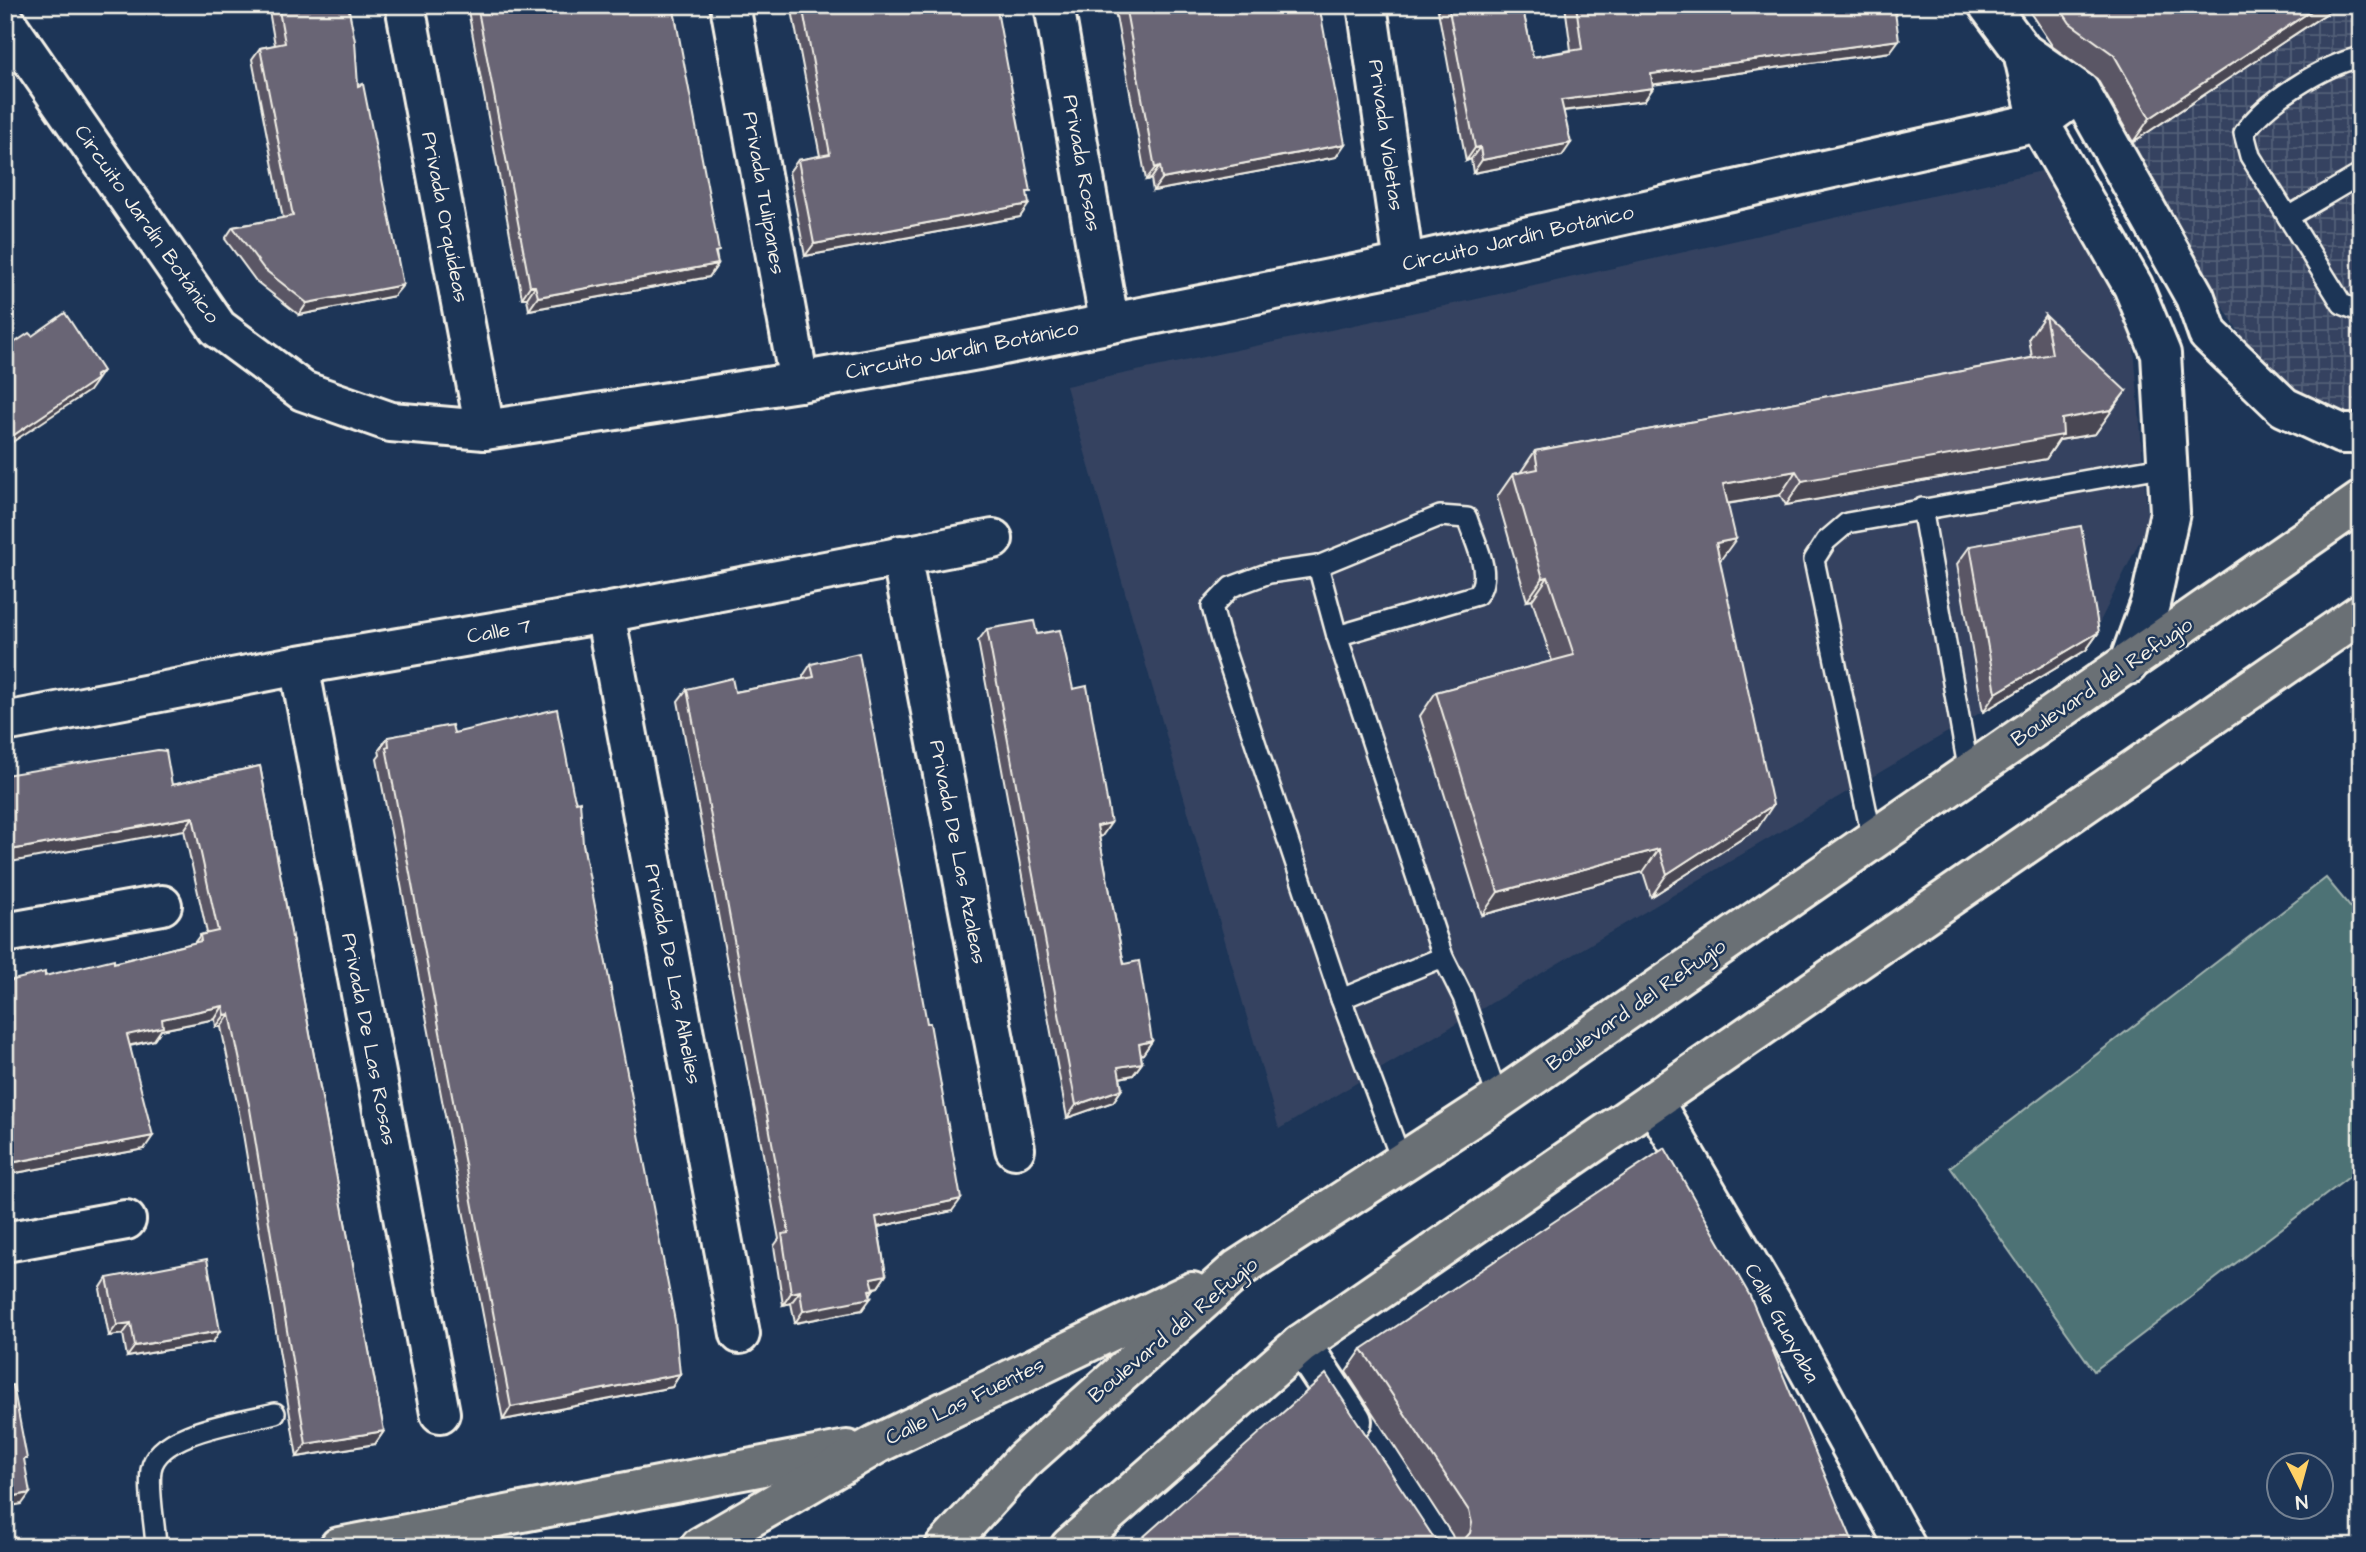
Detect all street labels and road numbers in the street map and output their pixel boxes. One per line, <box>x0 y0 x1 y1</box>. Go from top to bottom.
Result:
street label: Privada Violetas <box>1361 58 1411 212</box>
street label: Privada Rosas <box>1056 92 1108 234</box>
street label: Privada Tulipanes <box>734 109 793 277</box>
street label: Circuito Jardín Botánico <box>67 119 227 329</box>
street label: Privada Orquídeas <box>414 129 476 305</box>
street label: Circuito Jardín Botánico <box>1400 197 1637 279</box>
street label: Circuito Jardín Botánico <box>843 313 1081 387</box>
street label: Boulevard del Refugio <box>2005 610 2200 755</box>
street label: Calle 7 <box>465 611 534 651</box>
street label: Privada De Las Azaleas <box>922 738 994 966</box>
street label: Privada De Las Alhelíes <box>637 861 709 1087</box>
street label: Privada De Las Rosas <box>334 930 404 1148</box>
street label: Boulevard del Refugio <box>1540 932 1733 1080</box>
street label: Boulevard del Refugio <box>1082 1250 1266 1411</box>
street label: Calle Guayaba <box>1735 1258 1827 1389</box>
street label: Calle Las Fuentes <box>881 1350 1049 1452</box>

